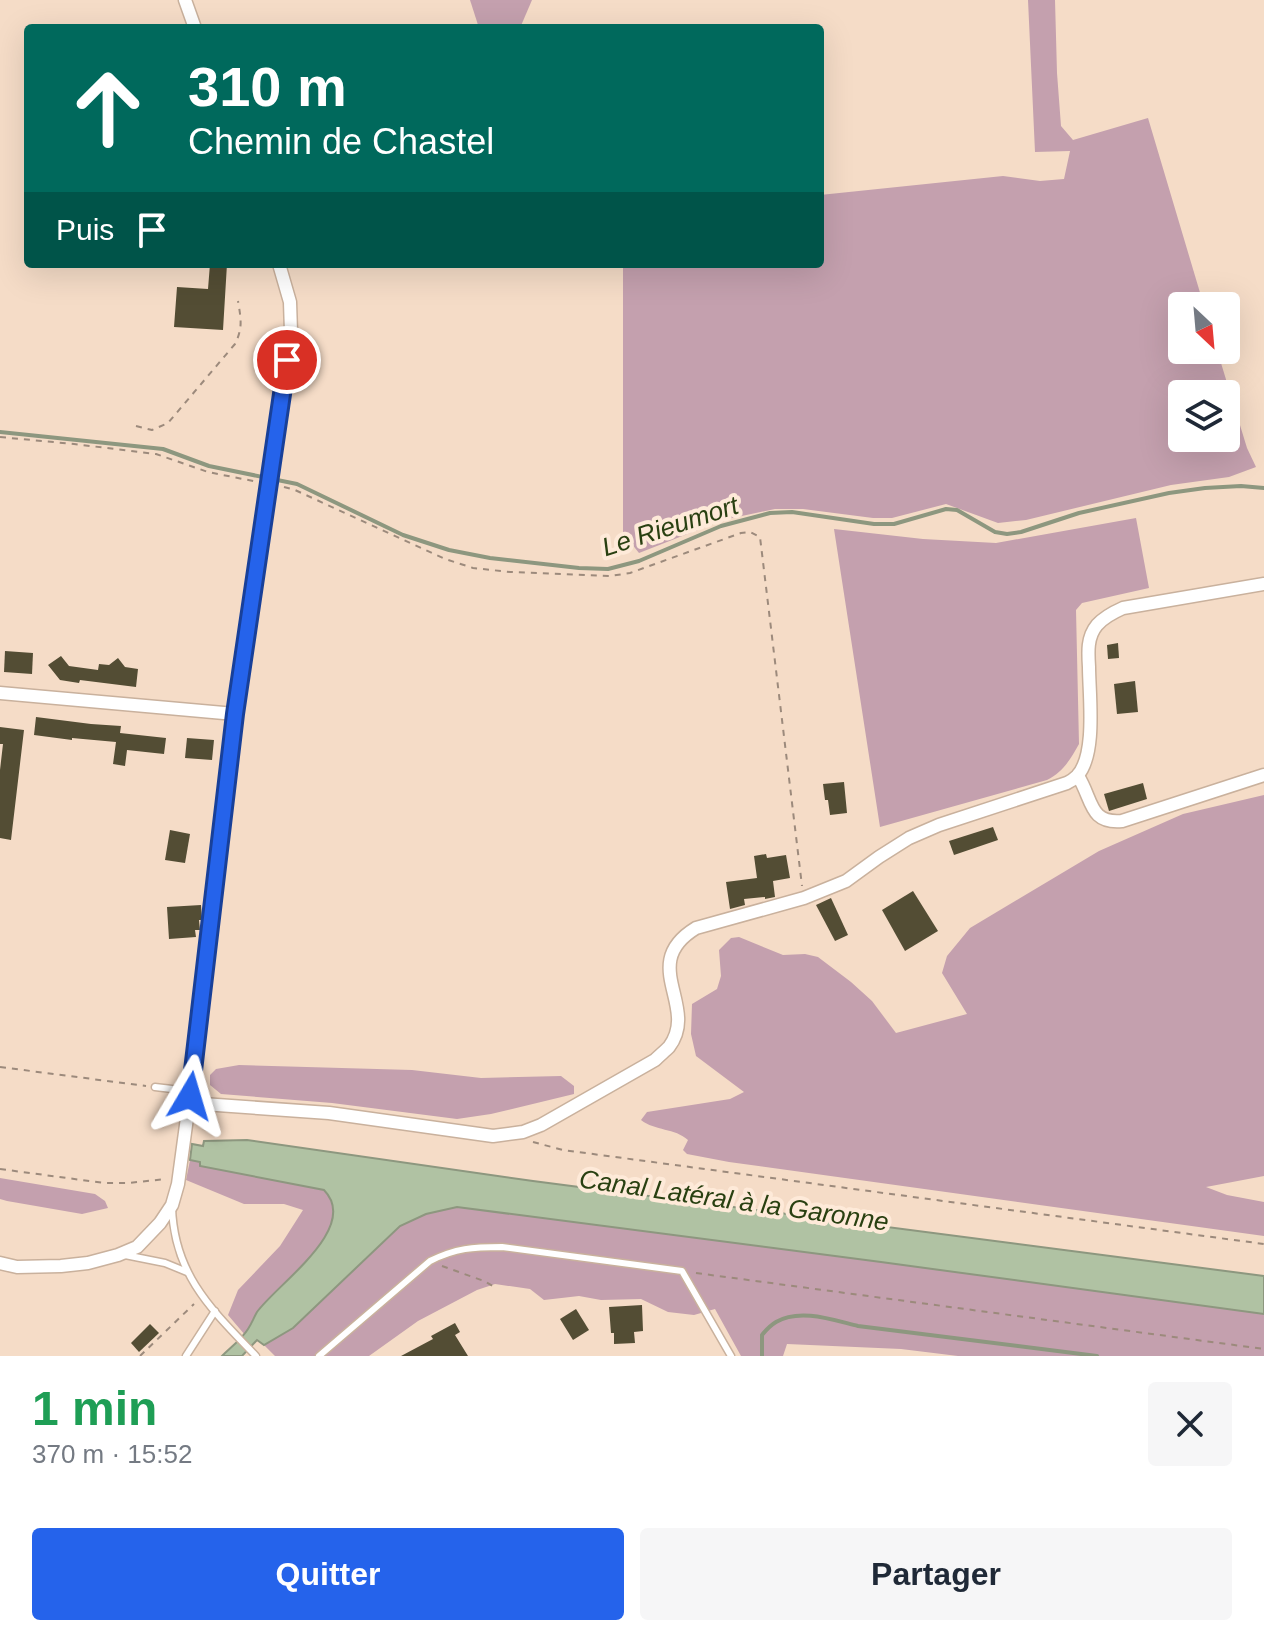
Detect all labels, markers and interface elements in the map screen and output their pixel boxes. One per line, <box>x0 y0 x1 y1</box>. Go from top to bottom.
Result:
text: 310 m <box>188 55 347 118</box>
icon: ahead <box>56 56 160 160</box>
text: Chemin de Chastel <box>188 121 494 162</box>
icon: arrive <box>130 208 174 252</box>
text: Puis <box>56 213 114 246</box>
north arrow <box>1168 292 1240 364</box>
map controls <box>1168 292 1240 452</box>
pin <box>253 326 321 394</box>
icon: arrive <box>265 338 309 382</box>
button: layers <box>1168 380 1240 452</box>
water label: Le Rieumort <box>598 489 744 562</box>
position arrow <box>148 1054 232 1138</box>
water label: Canal Latéral à la Garonne <box>577 1163 891 1237</box>
text: 1 min <box>32 1382 157 1435</box>
button: close <box>1148 1382 1232 1466</box>
text: 370 m · 15:52 <box>32 1439 192 1469</box>
button: Quitter <box>32 1528 624 1620</box>
button: Partager <box>640 1528 1232 1620</box>

